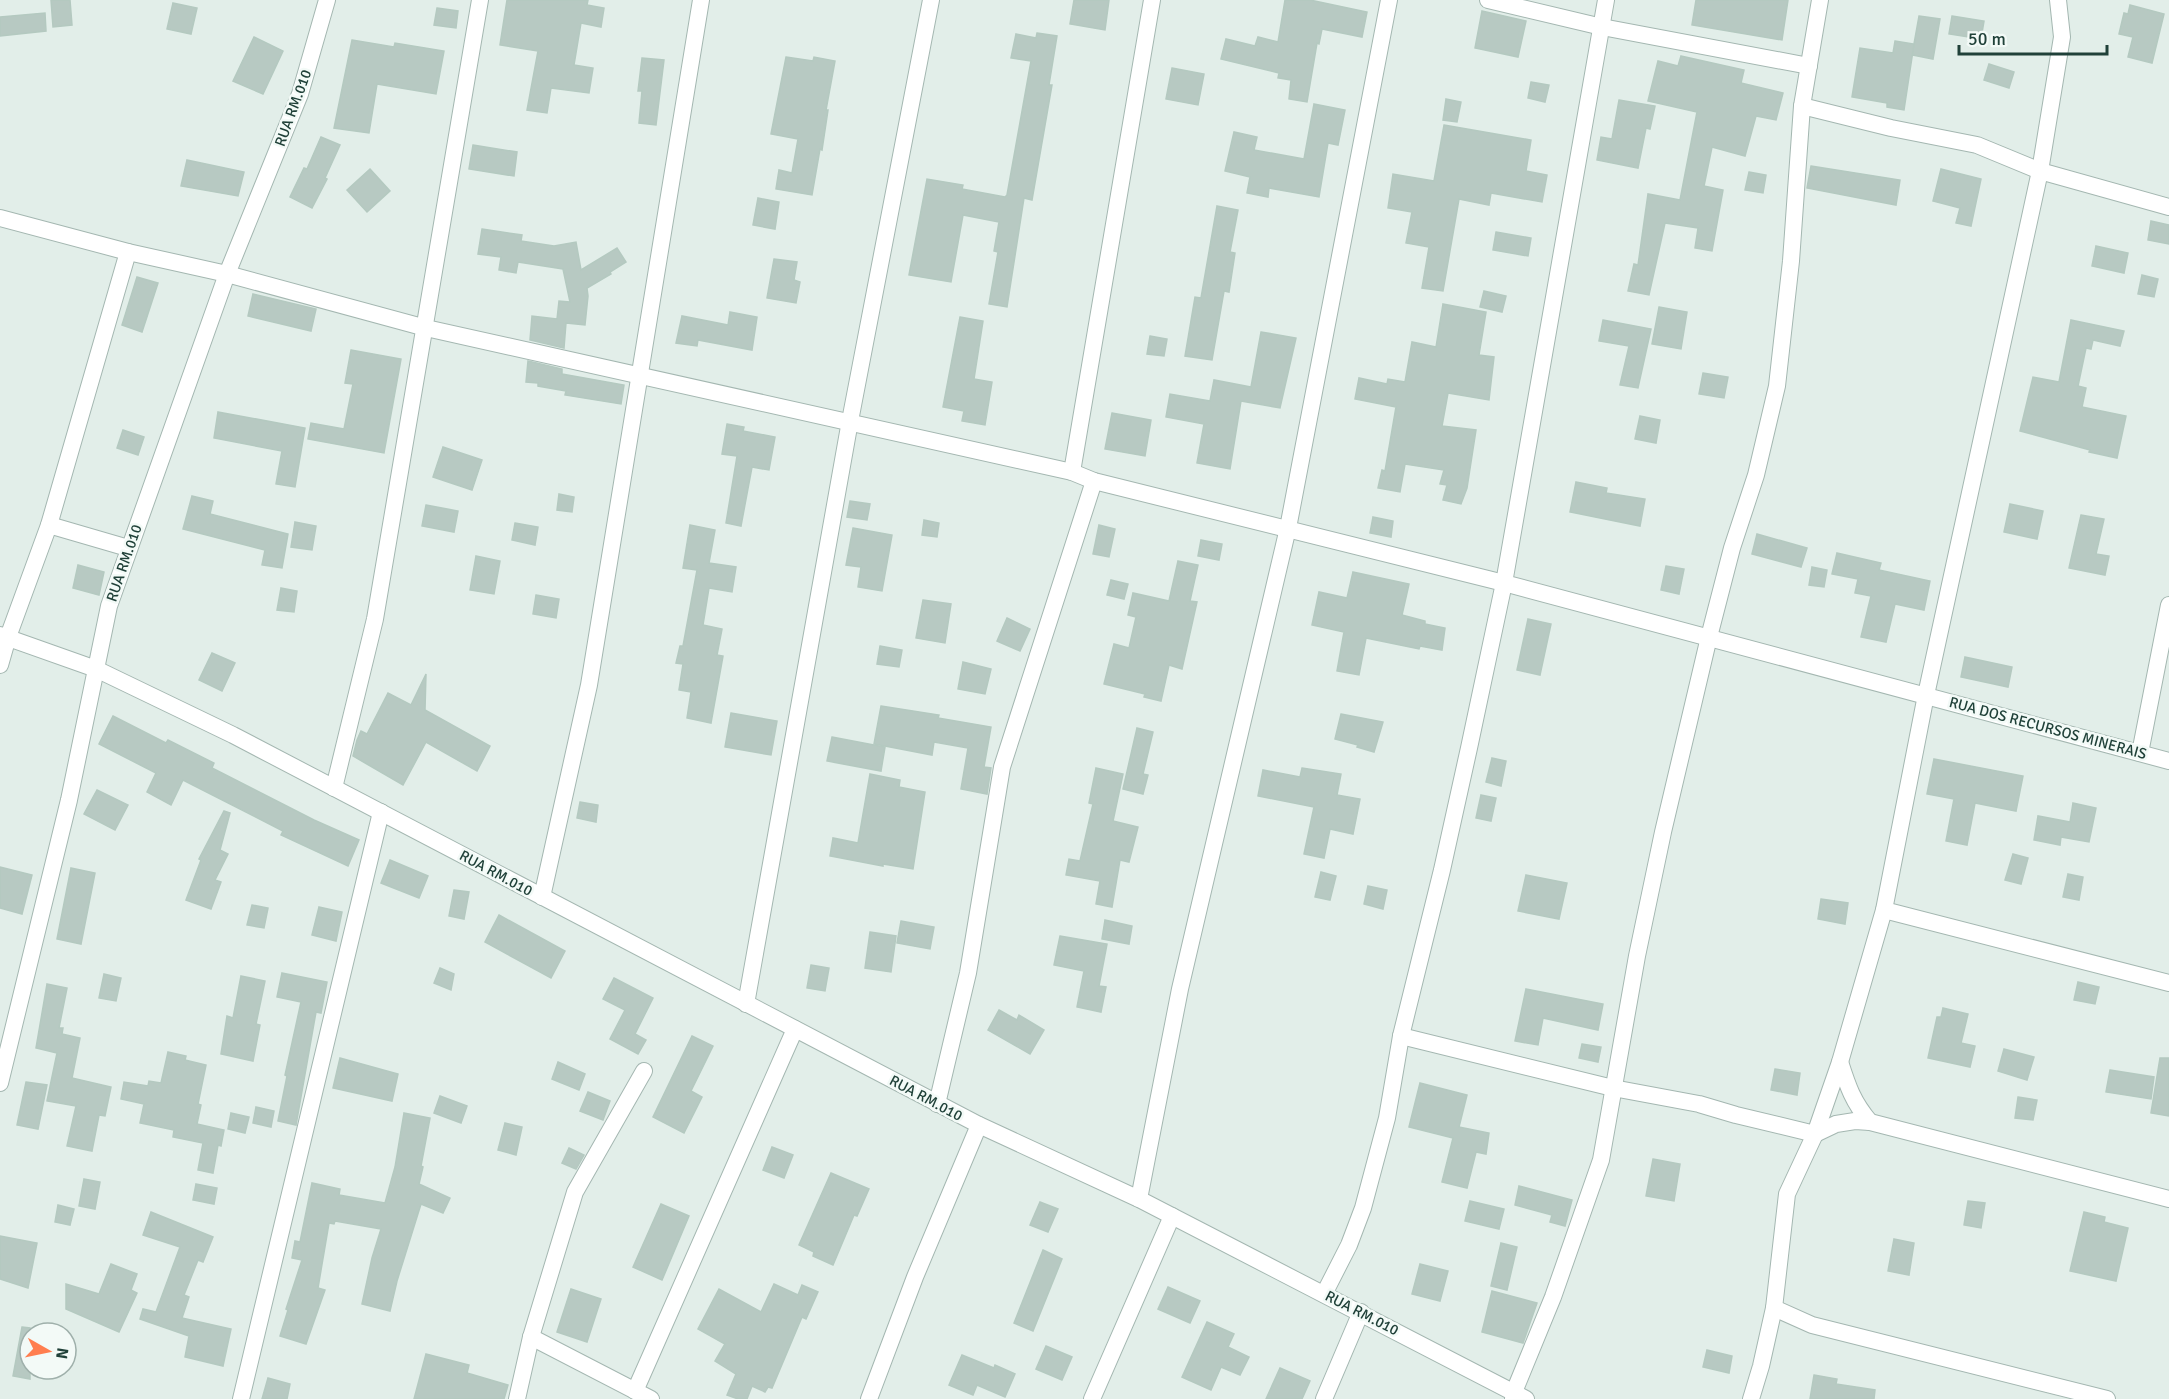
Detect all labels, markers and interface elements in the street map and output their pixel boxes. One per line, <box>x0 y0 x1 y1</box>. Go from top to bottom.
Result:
scale bar <box>1959 18 2108 56</box>
text: 50 m <box>1968 28 2006 50</box>
street label: RUA RM.010 <box>271 67 315 149</box>
street label: RUA RM.010 <box>102 522 146 604</box>
street label: RUA DOS RECURSOS MINERAIS <box>1947 693 2149 763</box>
street label: RUA RM.010 <box>456 846 536 900</box>
street label: RUA RM.010 <box>886 1071 966 1125</box>
street label: RUA RM.010 <box>1322 1287 1402 1339</box>
north arrow <box>18 1321 78 1381</box>
text: N <box>51 1346 73 1360</box>

